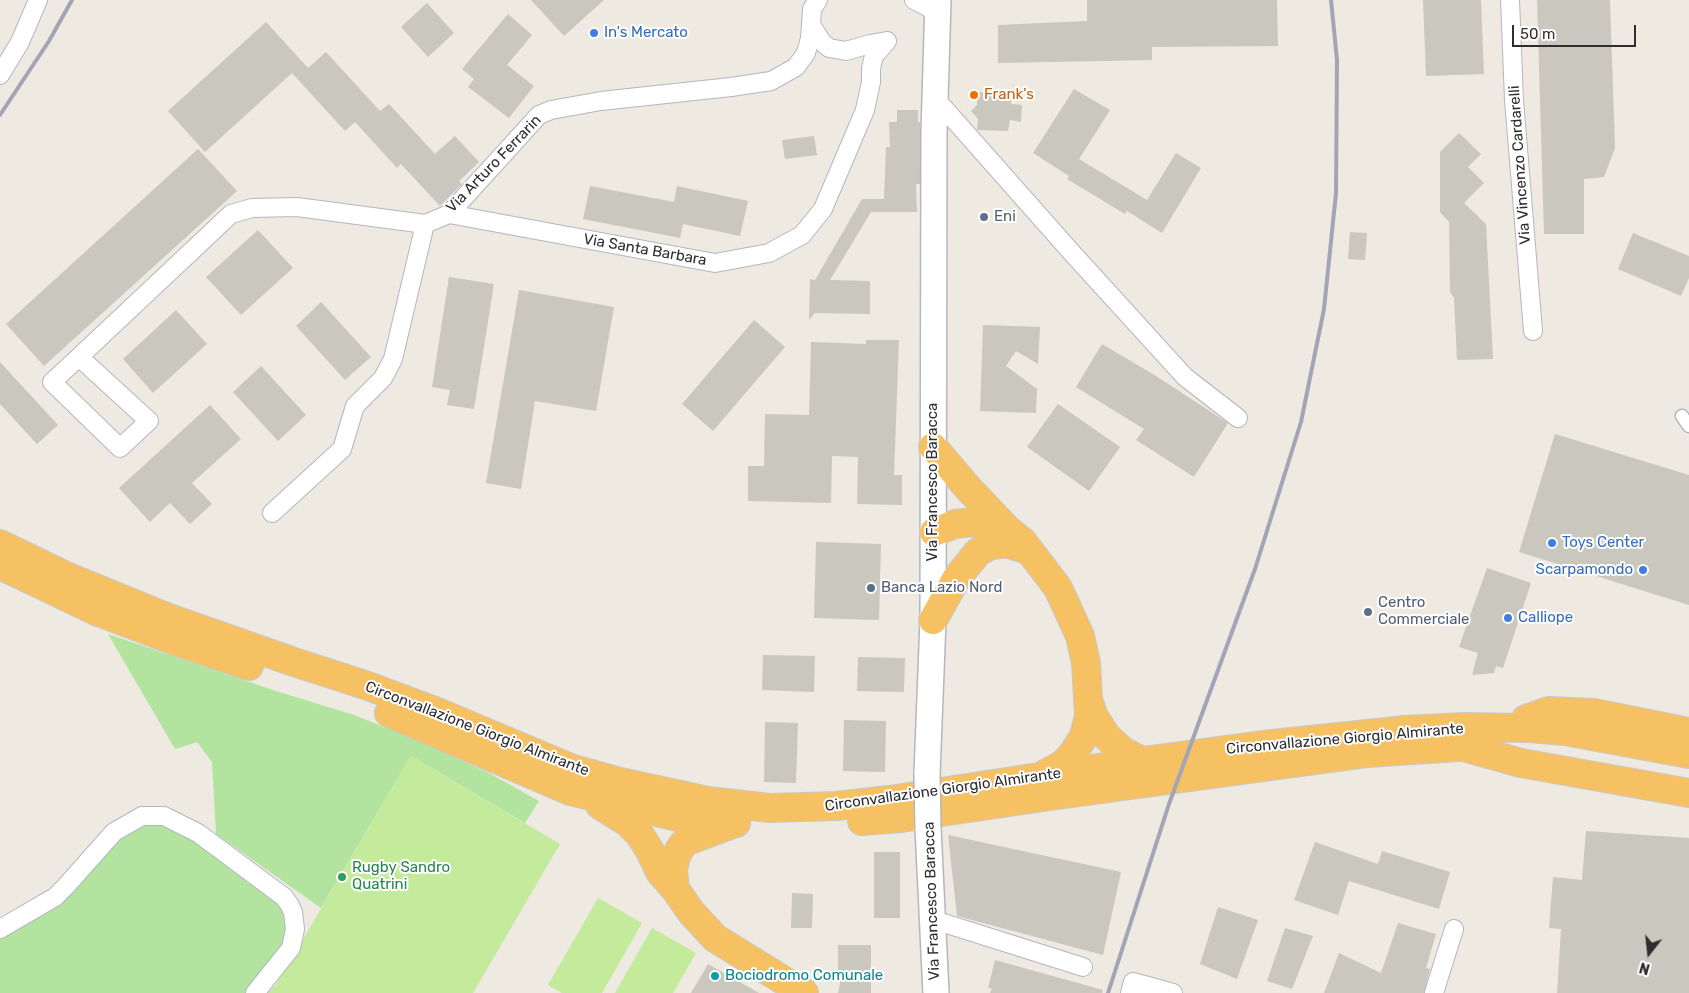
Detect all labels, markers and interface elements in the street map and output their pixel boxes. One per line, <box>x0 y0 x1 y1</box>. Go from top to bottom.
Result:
scale bar <box>1514 15 1638 47</box>
place label: In's Mercato <box>604 24 688 42</box>
text: 50 m <box>1520 25 1555 43</box>
marker: In's Mercato <box>588 27 600 39</box>
street label: Via Vincenzo Cardarelli <box>1505 85 1535 245</box>
place label: Frank's <box>984 86 1034 104</box>
marker: Frank's <box>968 89 980 101</box>
street label: Via Arturo Ferrarin <box>443 111 545 217</box>
place label: Eni <box>994 208 1016 226</box>
marker: Eni <box>978 211 990 223</box>
street label: Via Santa Barbara <box>582 230 708 270</box>
street label: Via Francesco Baracca <box>924 403 942 561</box>
place label: Toys Center <box>1562 534 1644 552</box>
marker: Toys Center <box>1546 537 1558 549</box>
place label: Scarpamondo <box>1536 561 1633 579</box>
marker: Scarpamondo <box>1637 564 1649 576</box>
place label: Banca Lazio Nord <box>881 579 1002 597</box>
marker: Banca Lazio Nord <box>865 582 877 594</box>
place label: Centro Commerciale <box>1378 594 1469 629</box>
marker: Centro Commerciale <box>1362 606 1374 618</box>
place label: Calliope <box>1518 609 1573 627</box>
marker: Calliope <box>1502 612 1514 624</box>
street label: Circonvallazione Giorgio Almirante <box>362 678 592 780</box>
street label: Circonvallazione Giorgio Almirante <box>1225 720 1465 758</box>
street label: Circonvallazione Giorgio Almirante <box>824 764 1062 816</box>
street label: Via Francesco Baracca <box>920 821 944 981</box>
place label: Rugby Sandro Quatrini <box>352 859 450 894</box>
marker: Rugby Sandro Quatrini <box>336 871 348 883</box>
north arrow <box>1624 928 1674 978</box>
text: N <box>1638 958 1652 977</box>
place label: Bociodromo Comunale <box>725 967 883 985</box>
marker: Bociodromo Comunale <box>709 970 721 982</box>

